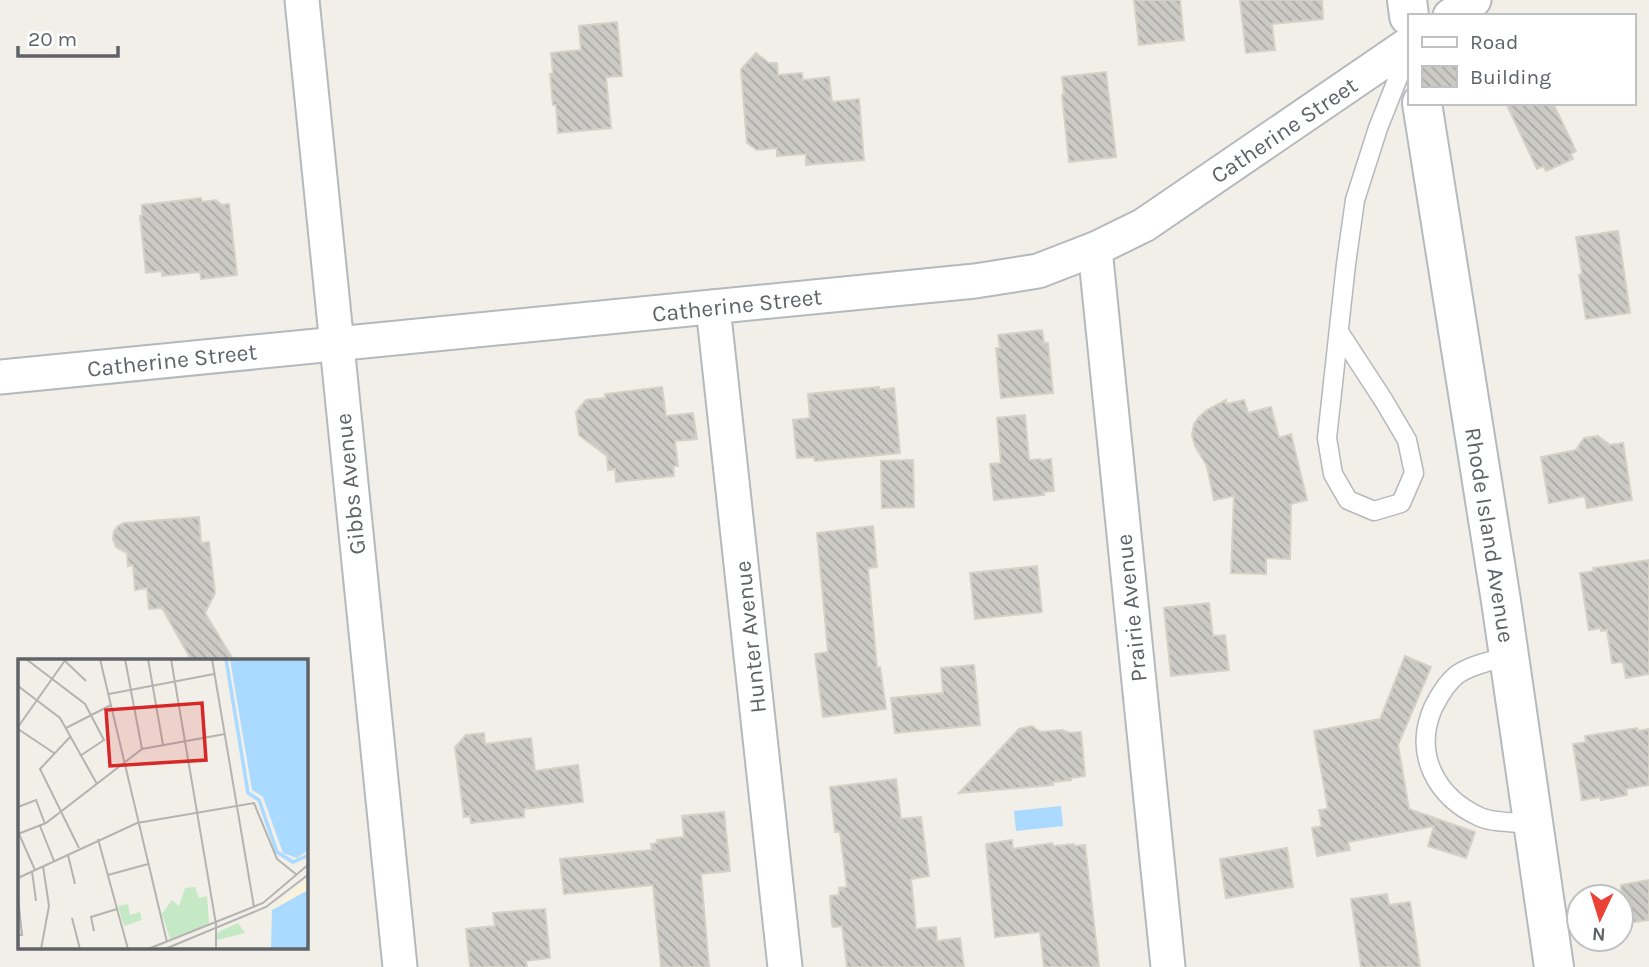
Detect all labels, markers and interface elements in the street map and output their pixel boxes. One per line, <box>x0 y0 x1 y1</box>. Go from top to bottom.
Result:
scale bar <box>18 14 117 58</box>
legend <box>1408 14 1635 105</box>
text: 20 m <box>28 27 77 51</box>
text: Road <box>1470 30 1518 54</box>
text: Building <box>1470 65 1551 89</box>
street label: Catherine Street <box>1206 71 1363 189</box>
street label: Catherine Street <box>651 283 824 328</box>
street label: Catherine Street <box>86 338 259 383</box>
street label: Gibbs Avenue <box>330 412 371 556</box>
street label: Rhode Island Avenue <box>1459 425 1520 645</box>
street label: Prairie Avenue <box>1110 533 1153 683</box>
street label: Hunter Avenue <box>729 559 772 715</box>
inset map <box>18 659 308 950</box>
north arrow <box>1565 883 1635 953</box>
text: N <box>1591 923 1606 945</box>

